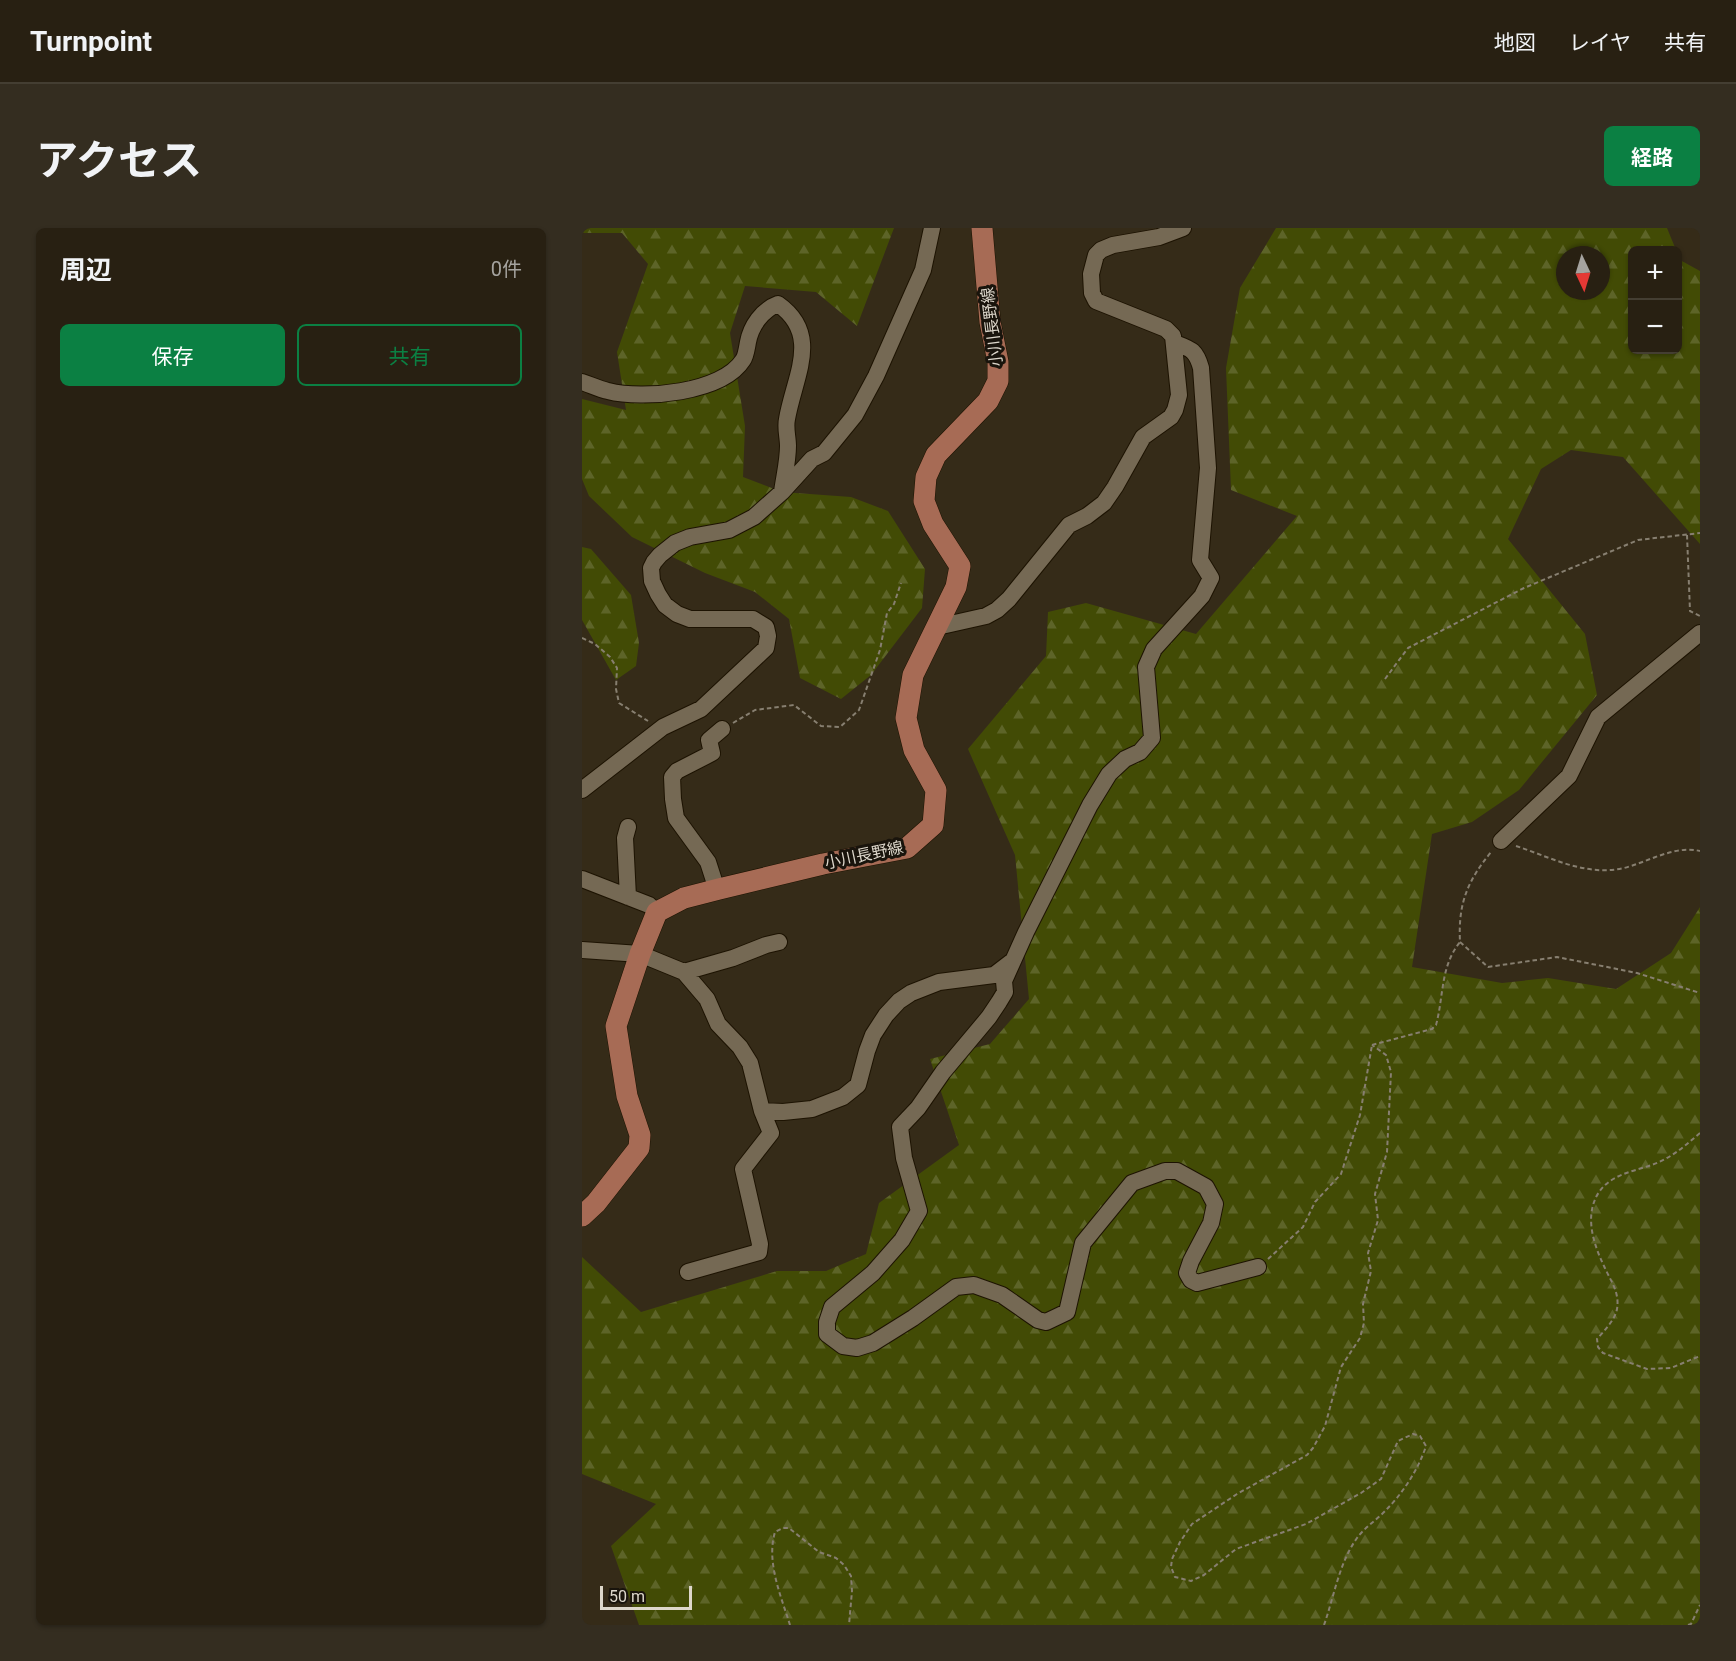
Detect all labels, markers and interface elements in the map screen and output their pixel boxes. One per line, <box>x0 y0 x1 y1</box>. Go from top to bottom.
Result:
text: Turnpoint <box>30 25 152 58</box>
text: 地図 <box>1494 31 1536 55</box>
text: レイヤ <box>1569 31 1631 55</box>
text: 共有 <box>1664 31 1706 55</box>
button: 経路 <box>1604 126 1700 186</box>
text: アクセス <box>36 136 202 185</box>
north arrow <box>1556 246 1610 300</box>
map controls <box>1628 246 1682 354</box>
button: + <box>1628 246 1682 300</box>
text: 周辺 <box>60 255 112 285</box>
text: 0件 <box>491 257 522 281</box>
street label: 小川長野線 <box>978 286 1006 368</box>
button: − <box>1628 300 1682 354</box>
button: 保存 <box>60 324 285 386</box>
button: 共有 <box>297 324 522 386</box>
street label: 小川長野線 <box>823 837 905 873</box>
scale bar <box>600 1583 692 1610</box>
text: 50 m <box>609 1587 645 1606</box>

